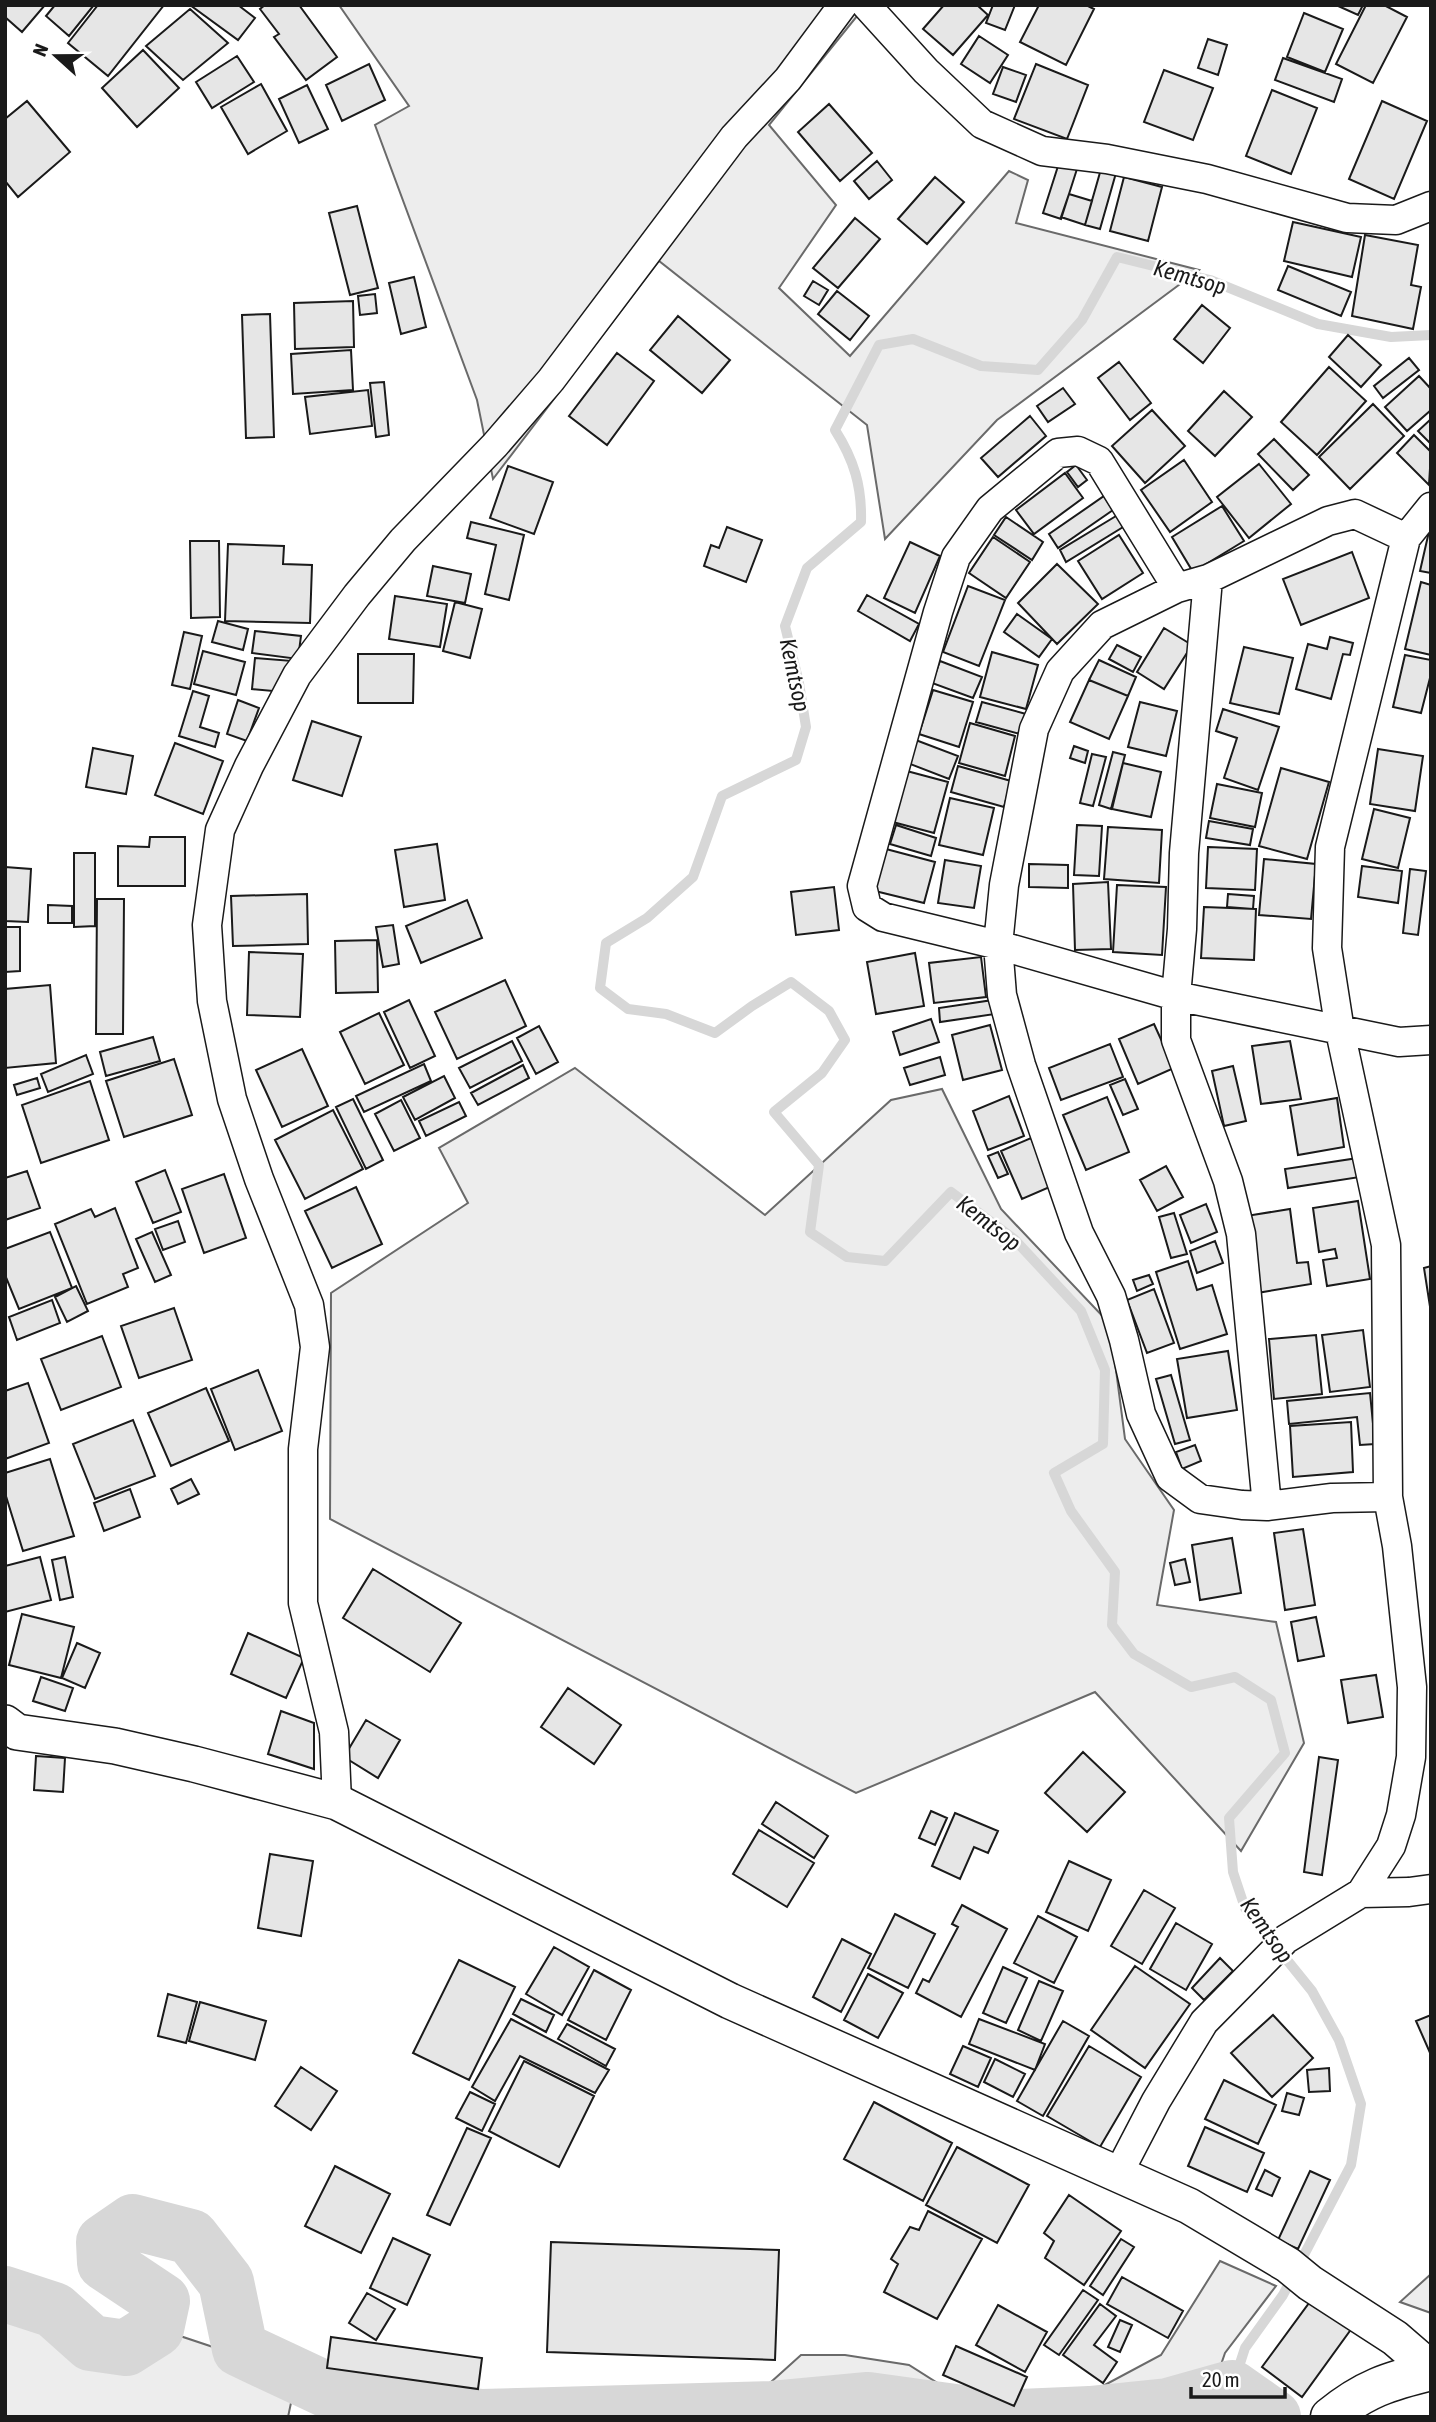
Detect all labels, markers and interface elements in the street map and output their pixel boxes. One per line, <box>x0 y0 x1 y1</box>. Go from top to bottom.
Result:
north arrow <box>21 21 91 91</box>
text: N <box>28 41 52 59</box>
water label: Kemtsop <box>1151 254 1229 300</box>
water label: Kemtsop <box>775 636 815 714</box>
water label: Kemtsop <box>952 1190 1026 1256</box>
water label: Kemtsop <box>1235 1892 1299 1968</box>
scale bar <box>1191 2356 1286 2400</box>
text: 20 m <box>1202 2367 1240 2391</box>

